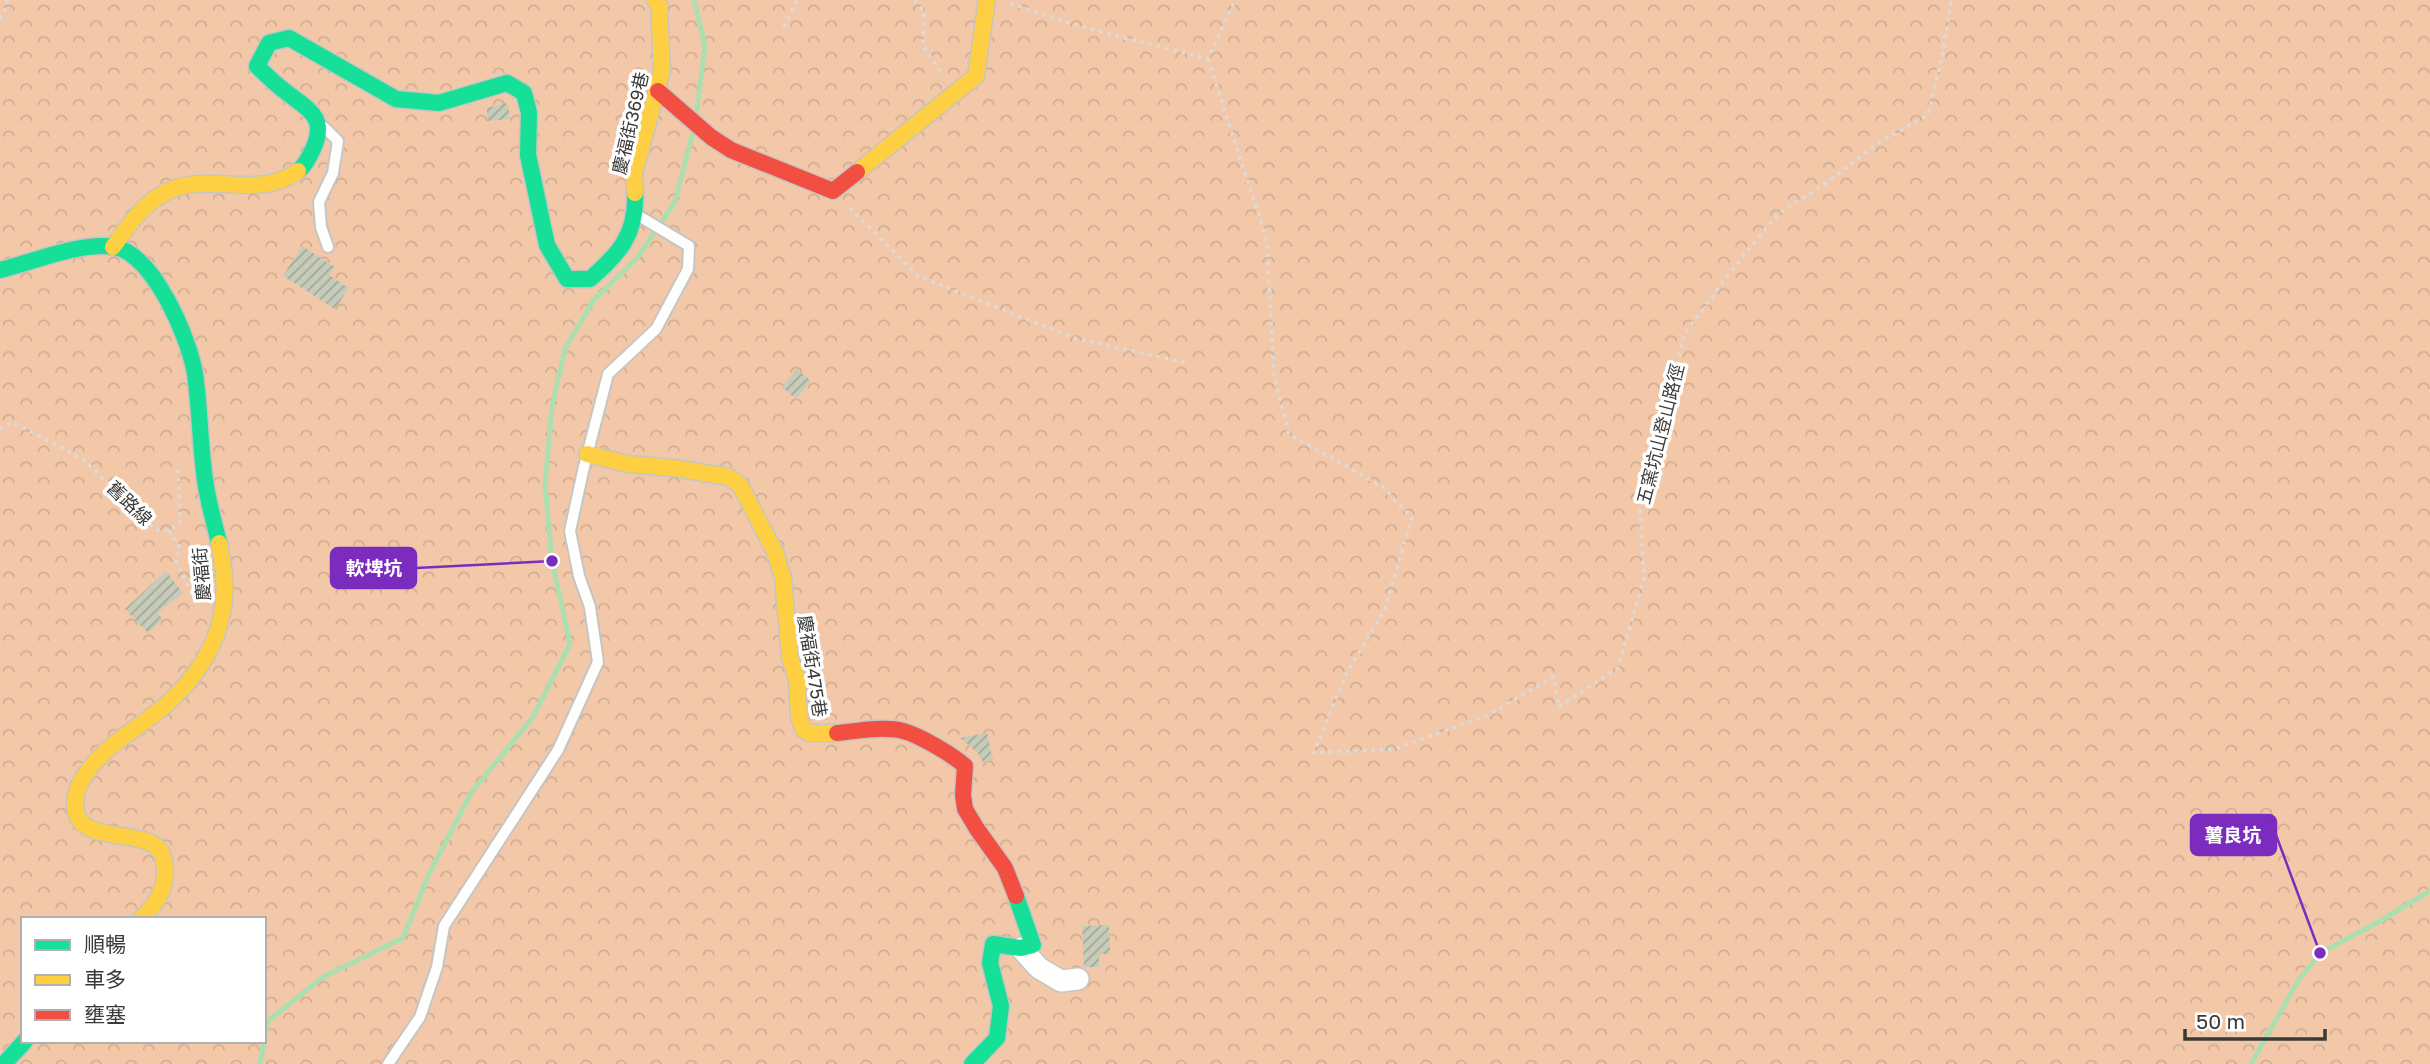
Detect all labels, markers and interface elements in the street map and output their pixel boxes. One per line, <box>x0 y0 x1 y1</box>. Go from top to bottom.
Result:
street label: 慶福街369巷 <box>608 70 652 176</box>
street label: 五窯坑山登山路徑 <box>1632 361 1688 507</box>
street label: 舊路線 <box>103 476 157 530</box>
street label: 慶福街 <box>188 546 214 602</box>
callout: 軟埤坑 <box>331 548 416 588</box>
text: 軟埤坑 <box>345 556 403 579</box>
street label: 慶福街475巷 <box>794 613 832 719</box>
callout: 薯良坑 <box>2191 815 2276 855</box>
text: 薯良坑 <box>2204 823 2262 846</box>
legend <box>21 917 266 1043</box>
text: 順暢 <box>84 931 126 957</box>
text: 車多 <box>84 966 126 992</box>
scale bar <box>2185 998 2325 1042</box>
text: 壅塞 <box>84 1001 126 1027</box>
text: 50 m <box>2196 1008 2245 1034</box>

